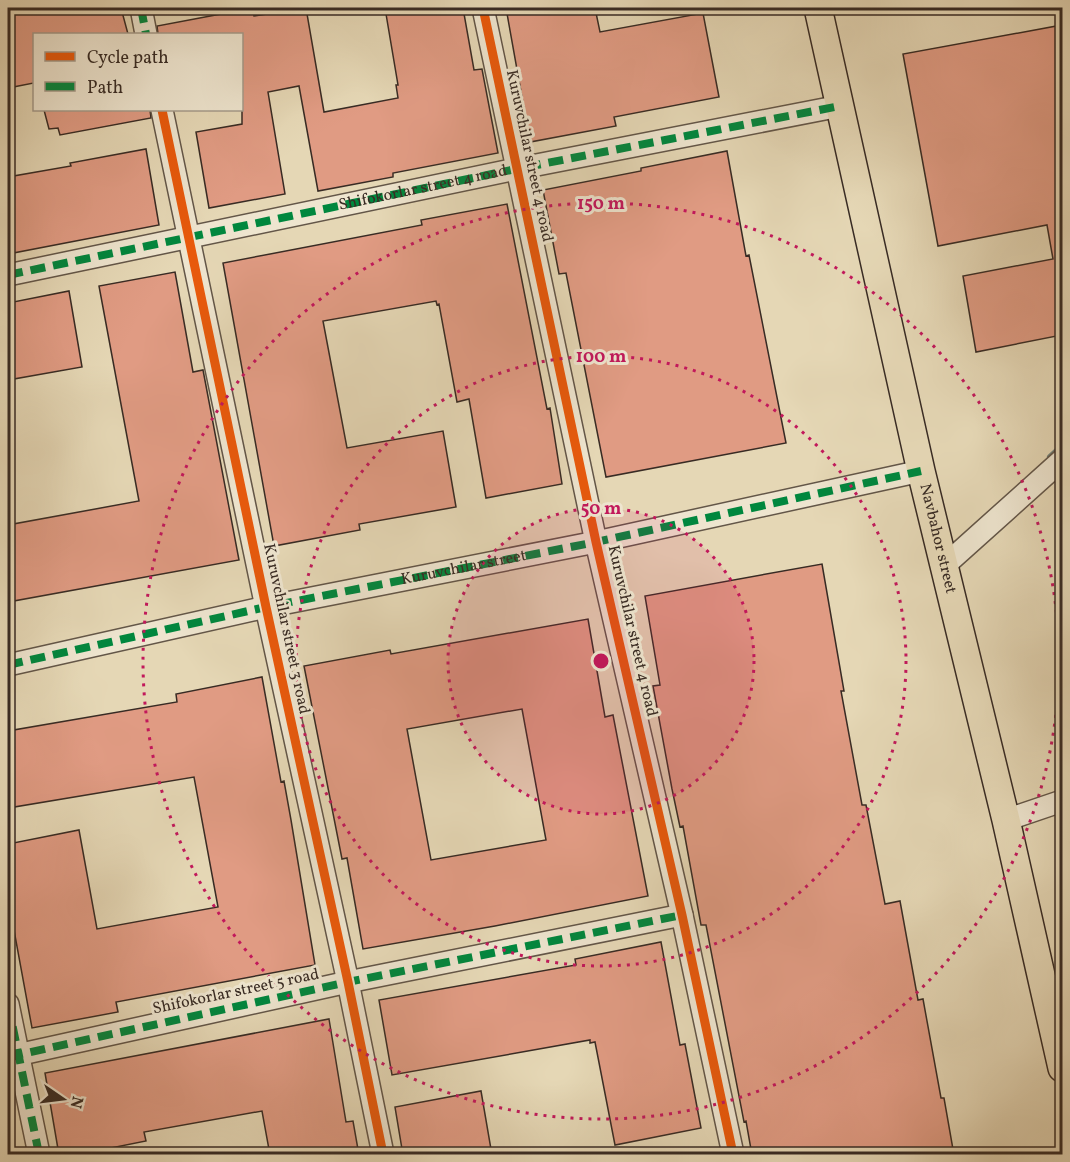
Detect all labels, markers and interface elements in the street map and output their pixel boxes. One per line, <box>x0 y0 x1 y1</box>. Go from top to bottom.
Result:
legend <box>33 33 243 111</box>
text: Cycle path <box>87 46 169 71</box>
street label: Kuruvchilar street 4 road <box>500 68 558 244</box>
text: Path <box>87 76 123 101</box>
street label: Shifokorlar street 4 road <box>337 160 509 217</box>
text: 150 m <box>577 192 625 217</box>
text: 100 m <box>576 345 626 370</box>
street label: Navbahor street <box>913 481 962 596</box>
text: 50 m <box>581 497 621 522</box>
street label: Kuruvchilar street 3 road <box>257 542 315 716</box>
street label: Kuruvchilar street 4 road <box>602 543 662 719</box>
street label: Kuruvchilar street <box>399 545 529 591</box>
centre of rings <box>591 651 611 671</box>
street label: Shifokorlar street 5 road <box>151 964 321 1020</box>
north arrow <box>33 1069 93 1129</box>
text: N <box>63 1094 88 1111</box>

